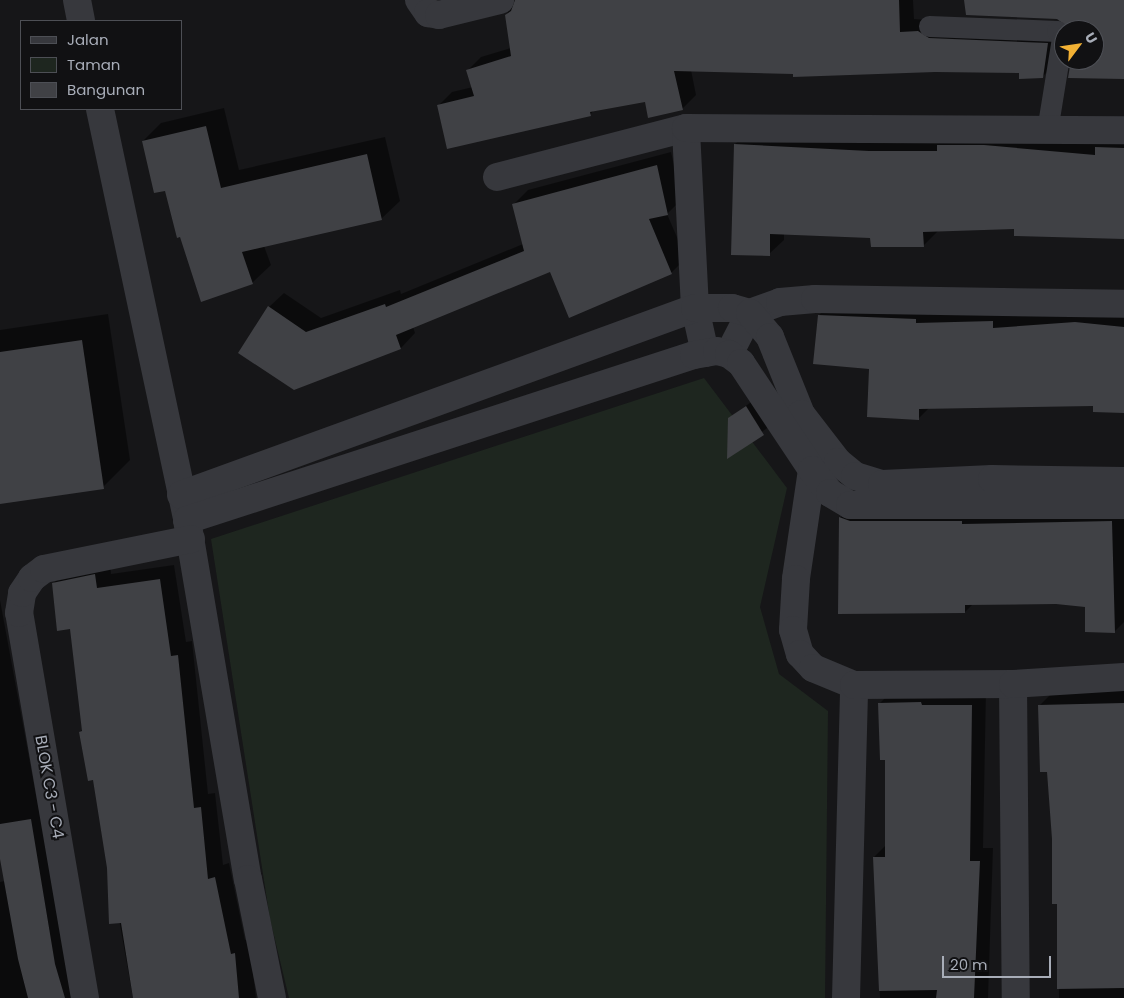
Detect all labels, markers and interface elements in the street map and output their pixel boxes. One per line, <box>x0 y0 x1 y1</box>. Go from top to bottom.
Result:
legend <box>20 20 182 110</box>
north arrow <box>1054 20 1104 70</box>
text: U <box>1080 28 1102 47</box>
text: Jalan <box>67 29 109 50</box>
text: Taman <box>67 54 120 75</box>
text: Bangunan <box>67 79 145 100</box>
street label: BLOK C3 - C4 <box>30 734 68 840</box>
scale bar <box>944 946 1053 978</box>
text: 20 m <box>950 954 988 975</box>

